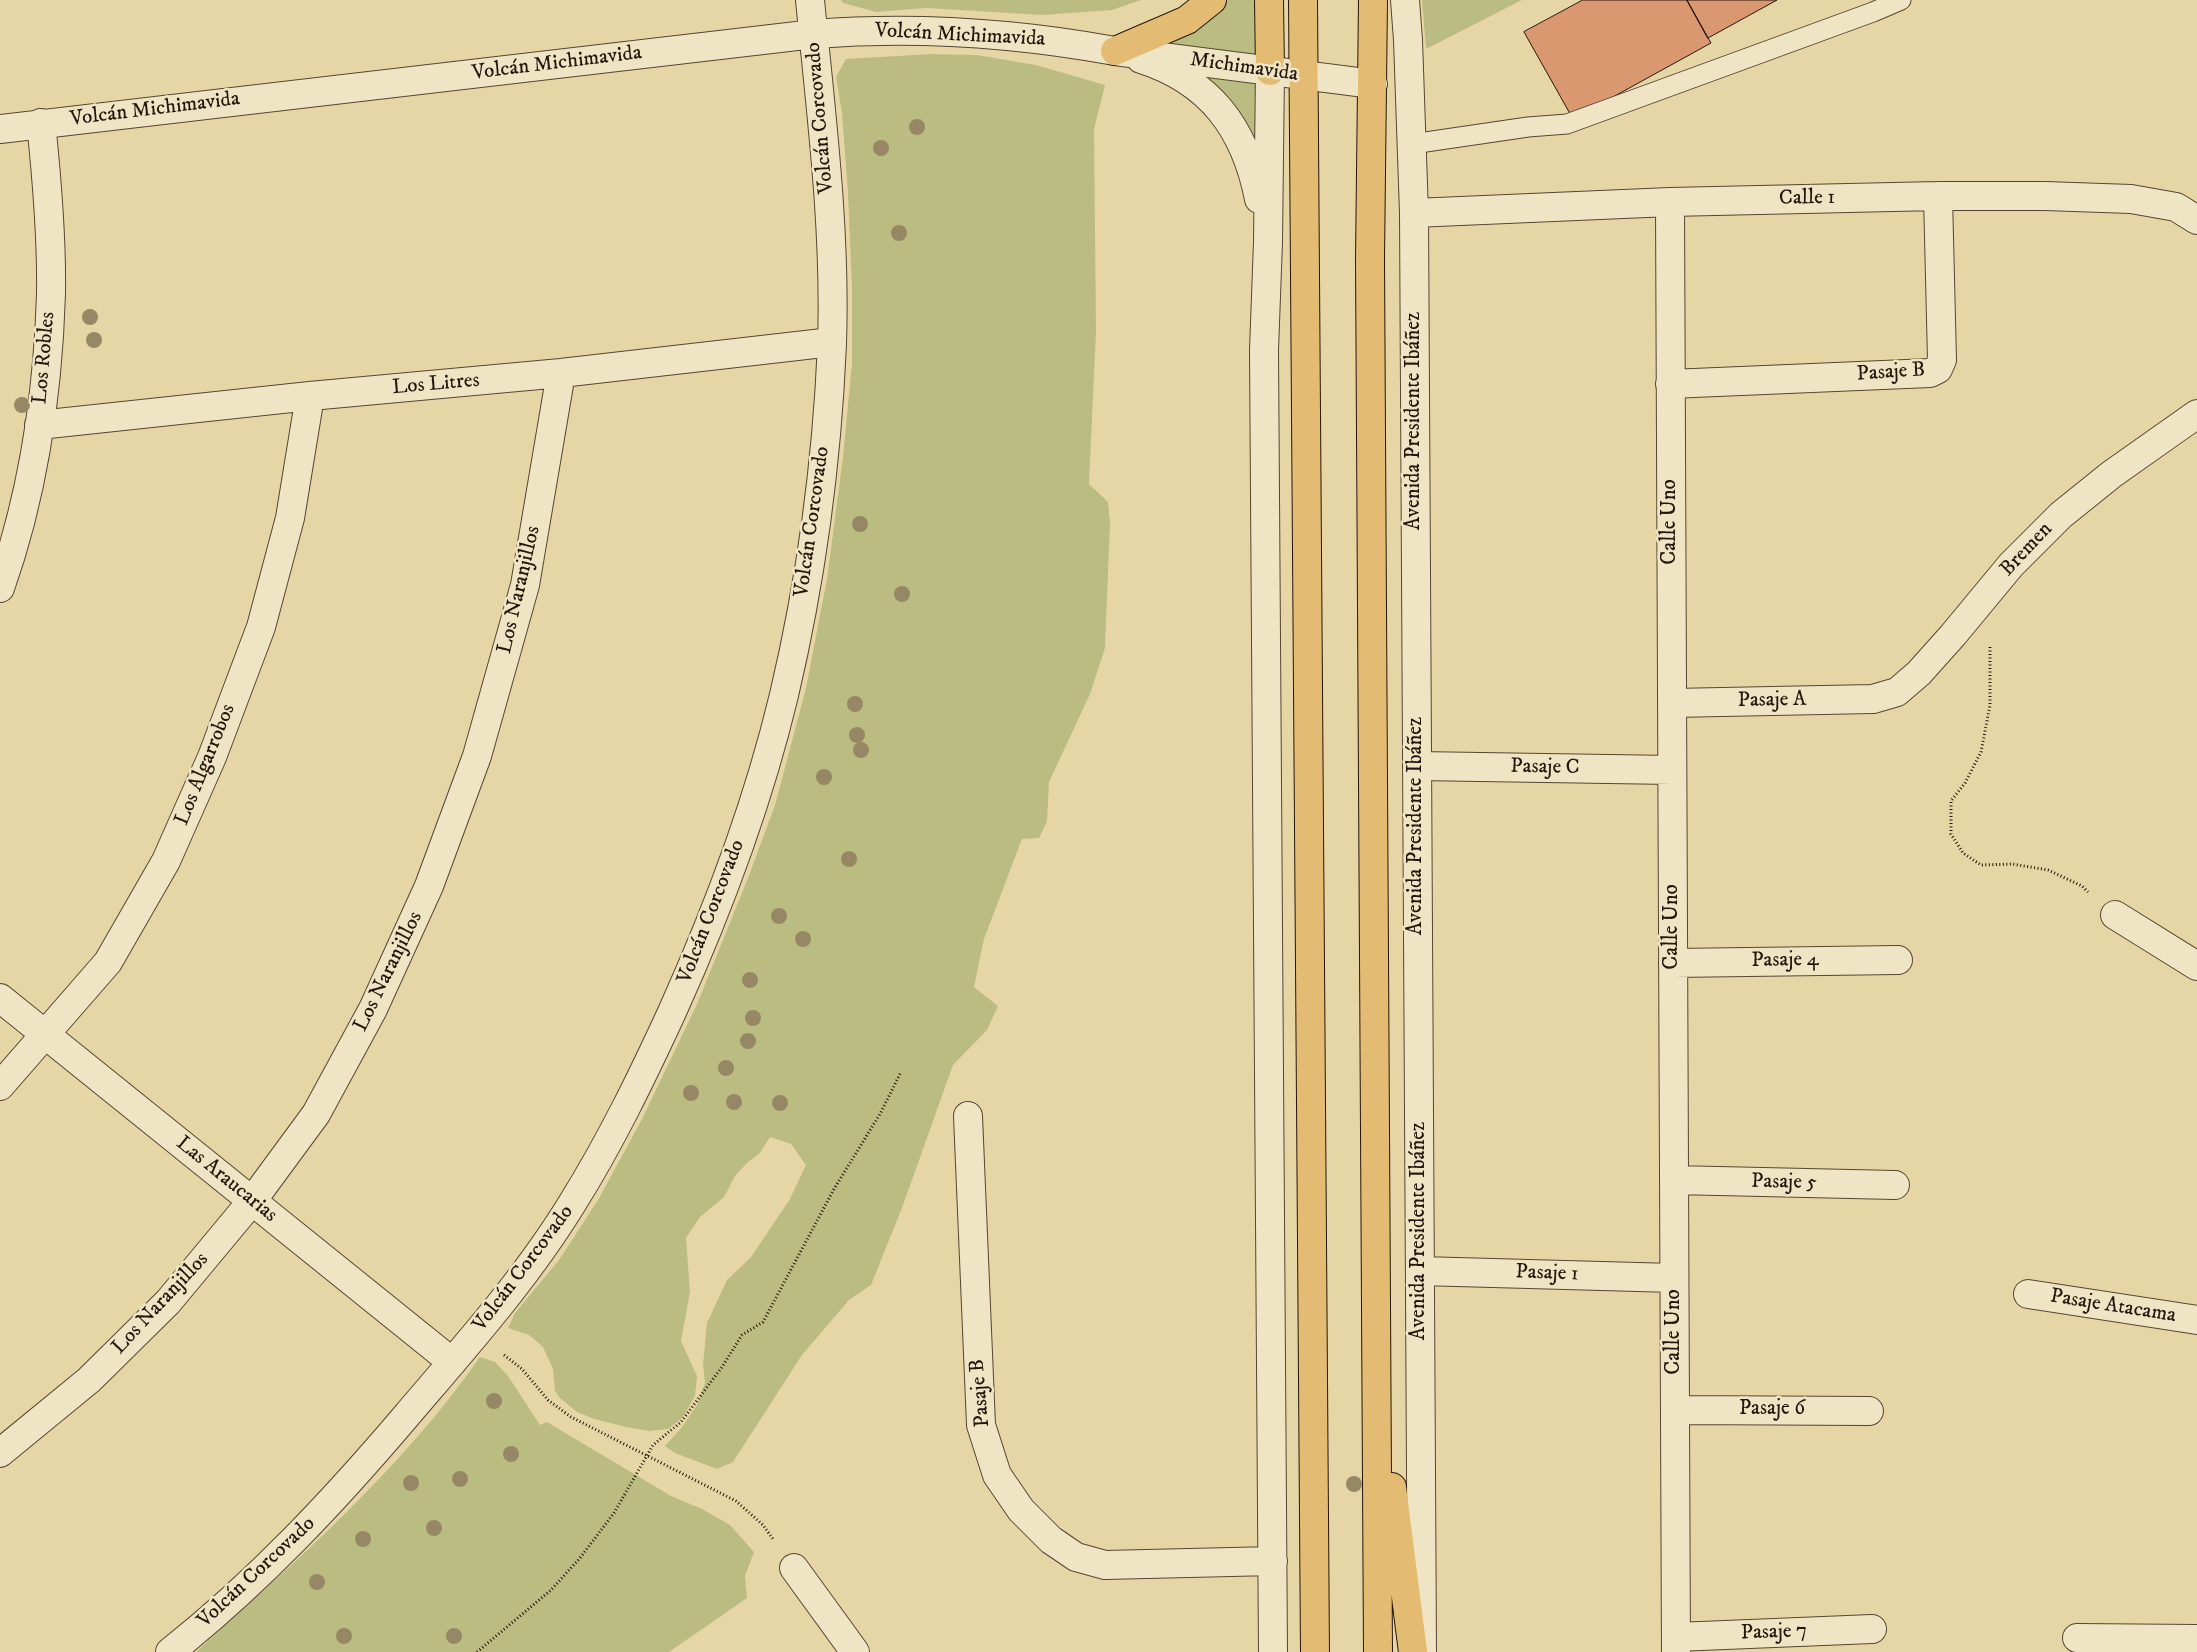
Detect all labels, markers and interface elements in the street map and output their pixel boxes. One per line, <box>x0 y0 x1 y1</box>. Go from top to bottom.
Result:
street label: Volcán Michimavida <box>874 19 1046 53</box>
street label: Volcán Michimavida <box>471 41 643 87</box>
street label: Volcán Corcovado <box>802 41 840 195</box>
street label: Michimavida <box>1188 48 1300 88</box>
street label: Volcán Michimavida <box>69 87 241 133</box>
street label: Calle 1 <box>1779 186 1835 212</box>
street label: Los Robles <box>28 311 62 405</box>
street label: Avenida Presidente Ibáñez <box>1402 312 1428 530</box>
street label: Pasaje B <box>1856 358 1926 388</box>
street label: Los Litres <box>391 369 481 401</box>
street label: Volcán Corcovado <box>790 445 836 599</box>
street label: Calle Uno <box>1658 479 1684 565</box>
street label: Bremen <box>1996 518 2058 582</box>
street label: Los Naranjillos <box>493 524 547 656</box>
street label: Pasaje A <box>1737 688 1807 714</box>
street label: Los Algarrobos <box>170 701 242 829</box>
street label: Avenida Presidente Ibáñez <box>1404 717 1430 935</box>
street label: Pasaje C <box>1510 755 1580 781</box>
street label: Volcán Corcovado <box>673 837 751 987</box>
street label: Calle Uno <box>1660 884 1686 970</box>
street label: Los Naranjillos <box>349 908 429 1036</box>
street label: Pasaje 4 <box>1751 948 1819 974</box>
street label: Avenida Presidente Ibáñez <box>1407 1122 1433 1340</box>
street label: Las Araucarias <box>170 1132 282 1228</box>
street label: Pasaje 5 <box>1751 1170 1817 1196</box>
street label: Volcán Corcovado <box>468 1201 580 1337</box>
street label: Los Naranjillos <box>107 1248 215 1360</box>
street label: Pasaje 1 <box>1515 1260 1579 1288</box>
street label: Pasaje Atacama <box>2048 1285 2178 1329</box>
street label: Calle Uno <box>1662 1289 1688 1375</box>
street label: Pasaje B <box>965 1358 997 1428</box>
street label: Pasaje 6 <box>1739 1397 1805 1423</box>
street label: Volcán Corcovado <box>193 1512 321 1634</box>
street label: Pasaje 7 <box>1740 1619 1808 1647</box>

